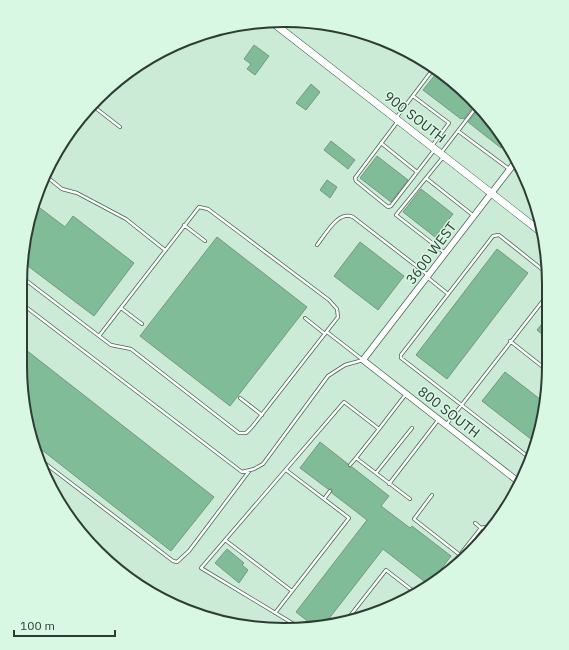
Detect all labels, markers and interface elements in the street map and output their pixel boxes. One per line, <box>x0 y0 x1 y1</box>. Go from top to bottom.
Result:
street label: 900 SOUTH <box>380 87 450 147</box>
street label: 3600 WEST <box>402 218 460 288</box>
street label: 800 SOUTH <box>414 382 484 442</box>
scale bar <box>14 612 115 638</box>
text: 100 m <box>20 618 55 633</box>

